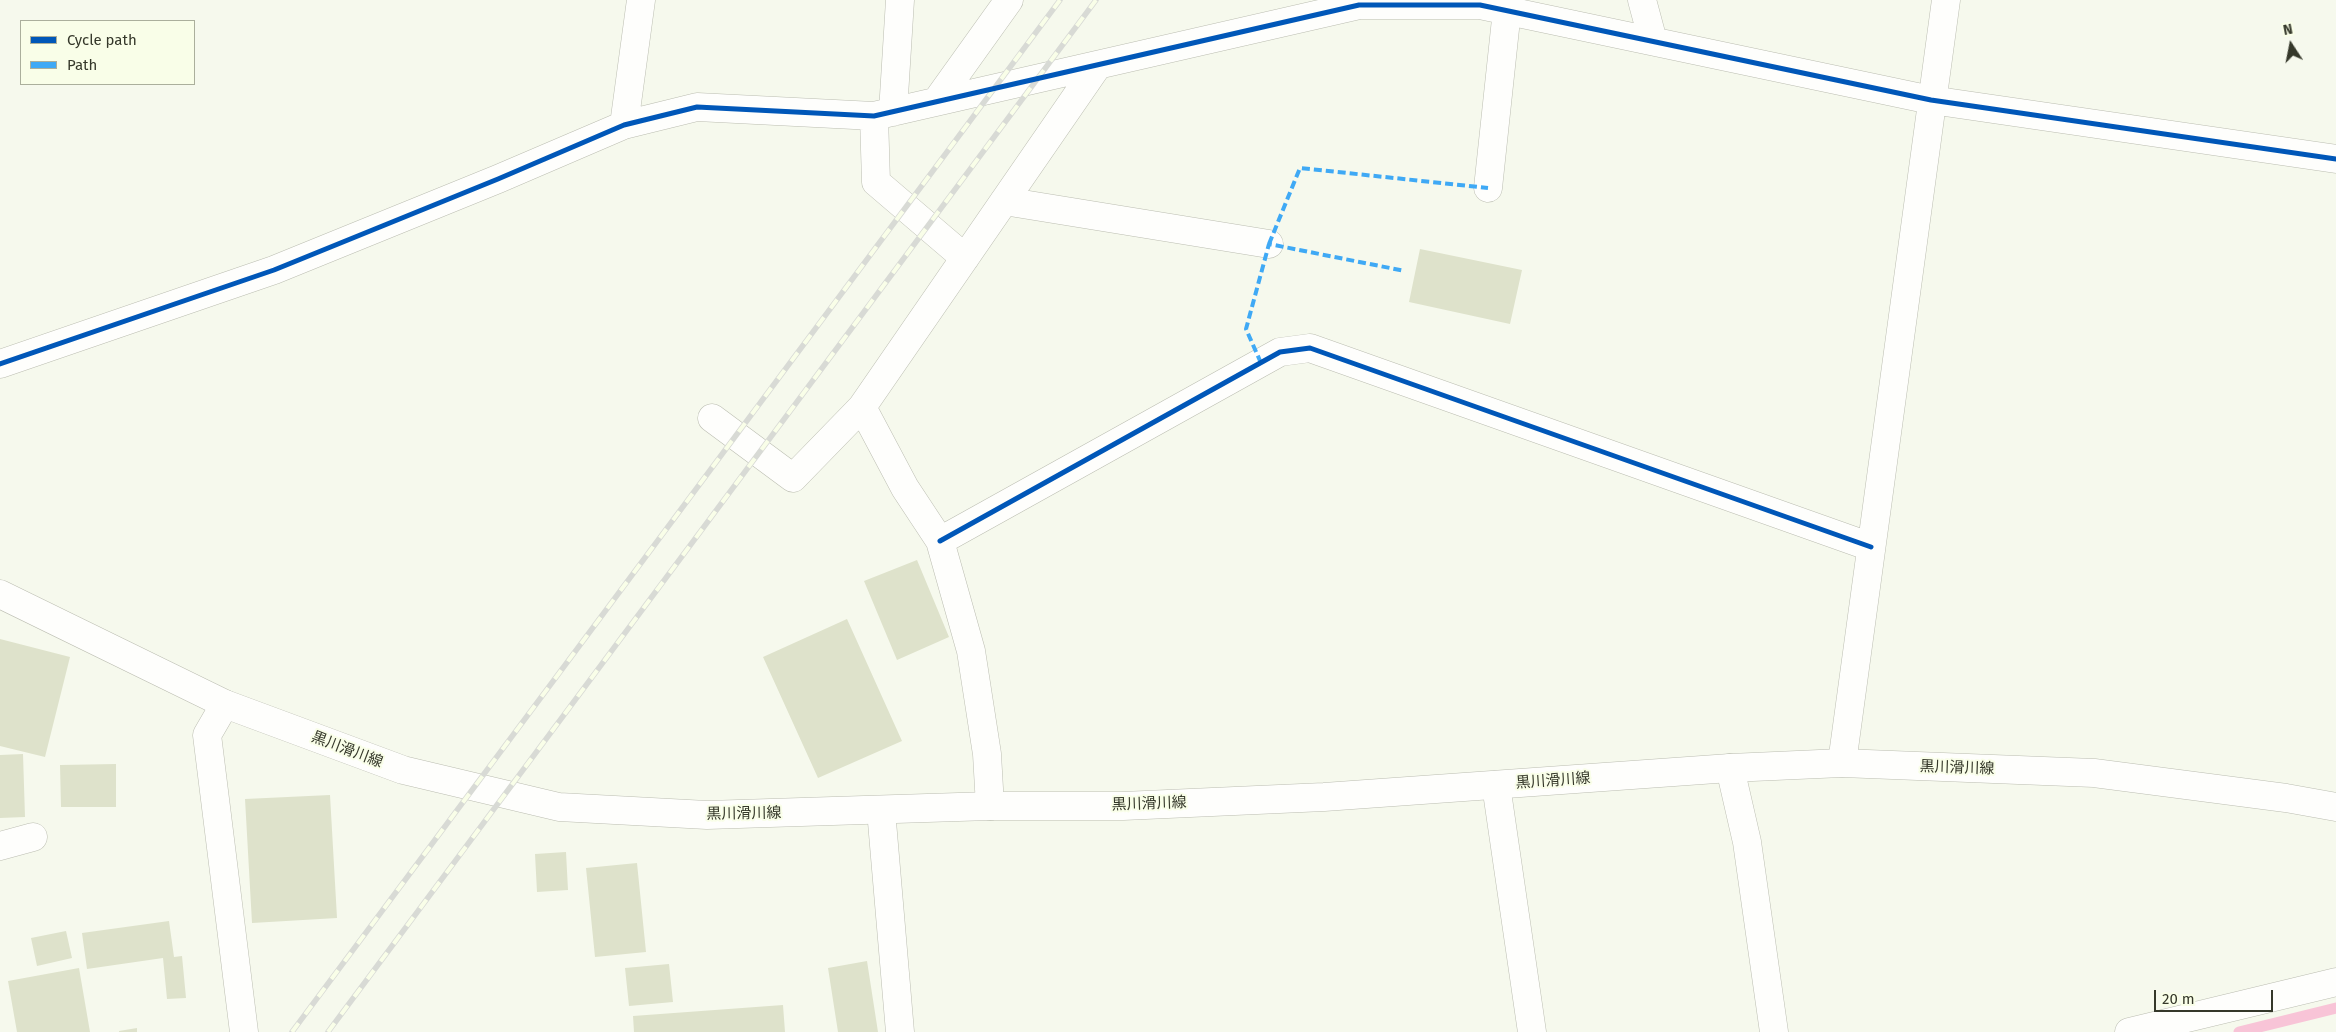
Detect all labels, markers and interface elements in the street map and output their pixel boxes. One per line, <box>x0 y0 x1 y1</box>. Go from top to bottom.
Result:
legend <box>20 20 195 85</box>
north arrow <box>2266 20 2316 70</box>
text: N <box>2282 21 2294 39</box>
text: Cycle path <box>67 31 137 49</box>
text: Path <box>67 56 97 74</box>
street label: 黒川滑川線 <box>309 728 385 772</box>
street label: 黒川滑川線 <box>1919 758 1995 778</box>
street label: 黒川滑川線 <box>1515 769 1591 793</box>
street label: 黒川滑川線 <box>1111 794 1187 814</box>
street label: 黒川滑川線 <box>706 804 782 824</box>
scale bar <box>2156 980 2275 1012</box>
text: 20 m <box>2162 990 2195 1008</box>

